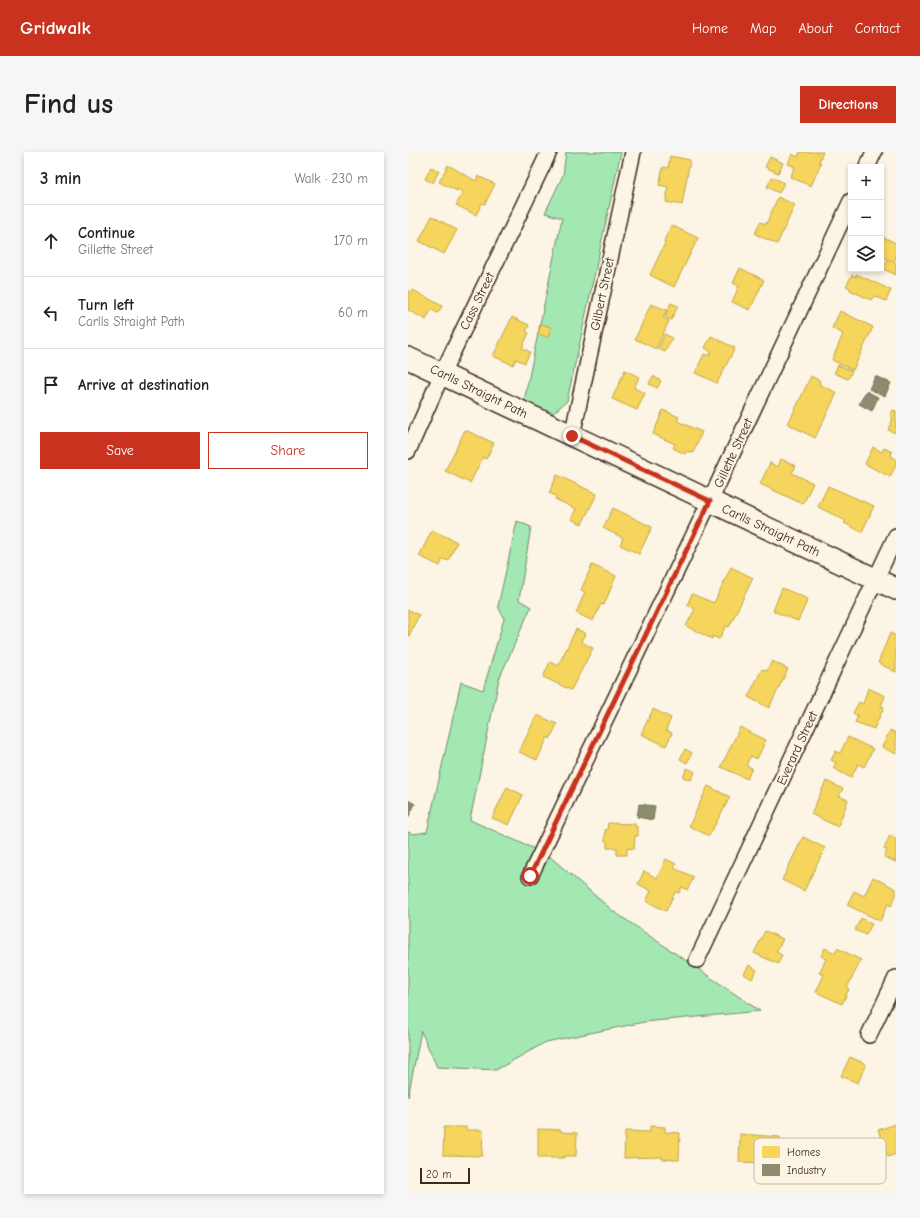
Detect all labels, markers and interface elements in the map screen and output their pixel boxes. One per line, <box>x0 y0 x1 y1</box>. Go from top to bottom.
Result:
text: Gridwalk <box>20 17 91 39</box>
text: Home <box>692 20 728 37</box>
text: Map <box>750 20 776 37</box>
text: About <box>798 20 833 37</box>
text: Contact <box>855 20 900 37</box>
button: Directions <box>800 86 896 123</box>
text: Find us <box>24 88 113 120</box>
map controls <box>848 164 884 272</box>
button: + <box>848 164 884 200</box>
text: 3 min <box>40 169 81 188</box>
text: Walk · 230 m <box>294 171 368 186</box>
button: − <box>848 200 884 236</box>
text: Continue <box>78 224 135 242</box>
icon: ahead <box>40 230 62 252</box>
text: 170 m <box>334 233 368 248</box>
button: layers <box>848 236 884 272</box>
text: Gillette Street <box>78 242 153 257</box>
street label: Gilbert Street <box>587 255 617 332</box>
street label: Cass Street <box>457 269 498 332</box>
text: Turn left <box>78 296 134 314</box>
icon: left <box>40 302 62 324</box>
text: 60 m <box>338 305 368 320</box>
text: Carlls Straight Path <box>78 314 185 329</box>
street label: Carlls Straight Path <box>428 361 530 421</box>
icon: arrive <box>40 374 62 396</box>
text: Arrive at destination <box>78 376 209 394</box>
street label: Gillette Street <box>710 415 756 490</box>
route end <box>563 427 581 445</box>
button: Save <box>40 432 200 469</box>
button: Share <box>208 432 368 469</box>
street label: Carlls Straight Path <box>719 501 823 559</box>
street label: Everard Street <box>773 708 821 787</box>
route start <box>521 867 539 885</box>
legend <box>754 1138 886 1184</box>
text: Homes <box>787 1146 820 1159</box>
text: Industry <box>787 1164 826 1177</box>
scale bar <box>420 1166 470 1185</box>
text: 20 m <box>426 1168 451 1181</box>

